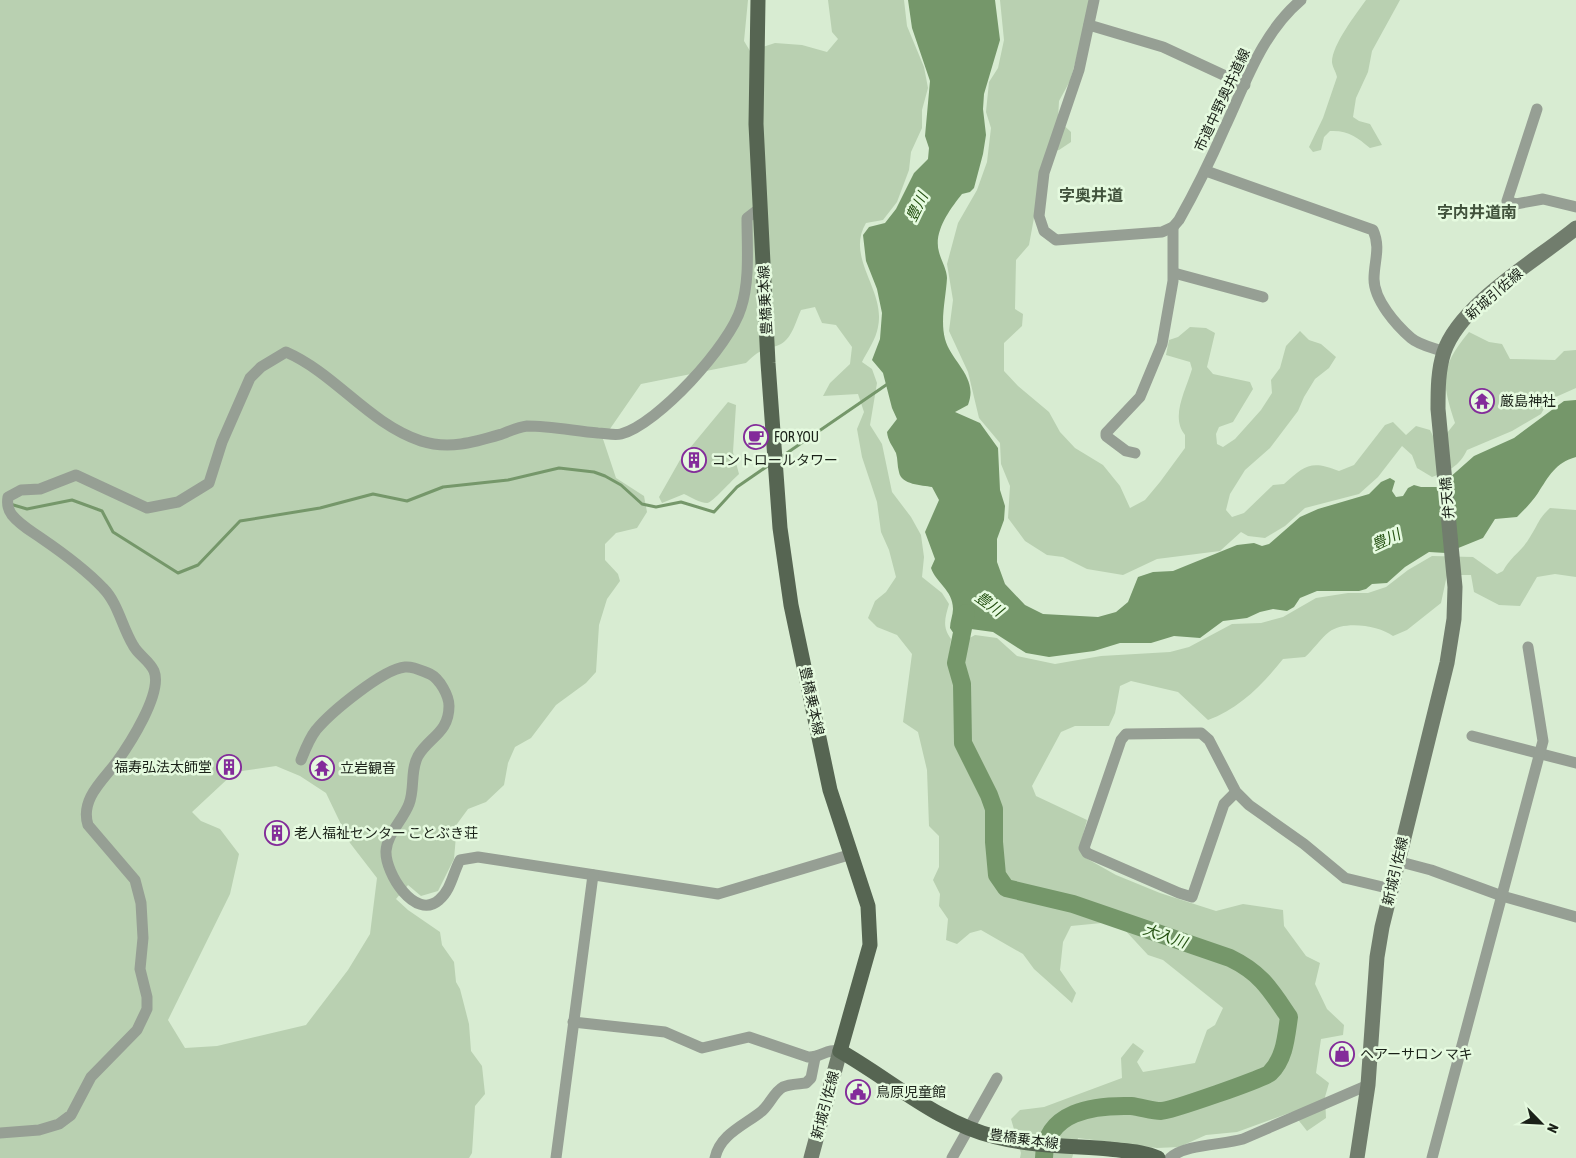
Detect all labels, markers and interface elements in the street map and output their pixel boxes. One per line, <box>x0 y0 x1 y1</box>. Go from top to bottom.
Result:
street label: 市道中野奥井道線 <box>1191 46 1253 154</box>
district label: 字奥井道 <box>1059 186 1123 204</box>
water label: 豊川 <box>902 188 932 224</box>
district label: 字内井道南 <box>1437 203 1517 221</box>
street label: 豊橋乗本線 <box>755 265 775 335</box>
street label: 新城引佐線 <box>1462 265 1526 323</box>
temple icon: 厳島神社 <box>1469 388 1495 414</box>
place label: 厳島神社 <box>1500 393 1556 409</box>
cafe icon: FOR YOU <box>743 424 769 450</box>
place label: FOR YOU <box>774 429 819 445</box>
building icon: コントロールタワー <box>681 447 707 473</box>
place label: コントロールタワー <box>712 452 838 468</box>
street label: 弁天橋 <box>1437 476 1457 520</box>
water label: 豊川 <box>1369 525 1405 554</box>
water label: 豊川 <box>972 588 1008 620</box>
street label: 豊橋乗本線 <box>797 665 827 737</box>
building icon: 福寿弘法太師堂 <box>216 754 242 780</box>
temple icon: 立岩観音 <box>309 755 335 781</box>
place label: 福寿弘法太師堂 <box>114 759 212 775</box>
place label: 立岩観音 <box>340 760 396 776</box>
building icon: 老人福祉センター ことぶき荘 <box>264 820 290 846</box>
place label: 老人福祉センター ことぶき荘 <box>294 825 478 841</box>
street label: 新城引佐線 <box>1379 835 1411 907</box>
water label: 大入川 <box>1141 920 1191 952</box>
shop icon: ヘアーサロン マキ <box>1329 1041 1355 1067</box>
place label: ヘアーサロン マキ <box>1360 1046 1473 1062</box>
street label: 新城引佐線 <box>808 1069 842 1141</box>
public building icon: 鳥原児童館 <box>845 1079 871 1105</box>
place label: 鳥原児童館 <box>876 1084 946 1100</box>
north arrow <box>1516 1098 1566 1148</box>
text: N <box>1544 1121 1562 1135</box>
street label: 豊橋乗本線 <box>988 1126 1060 1152</box>

